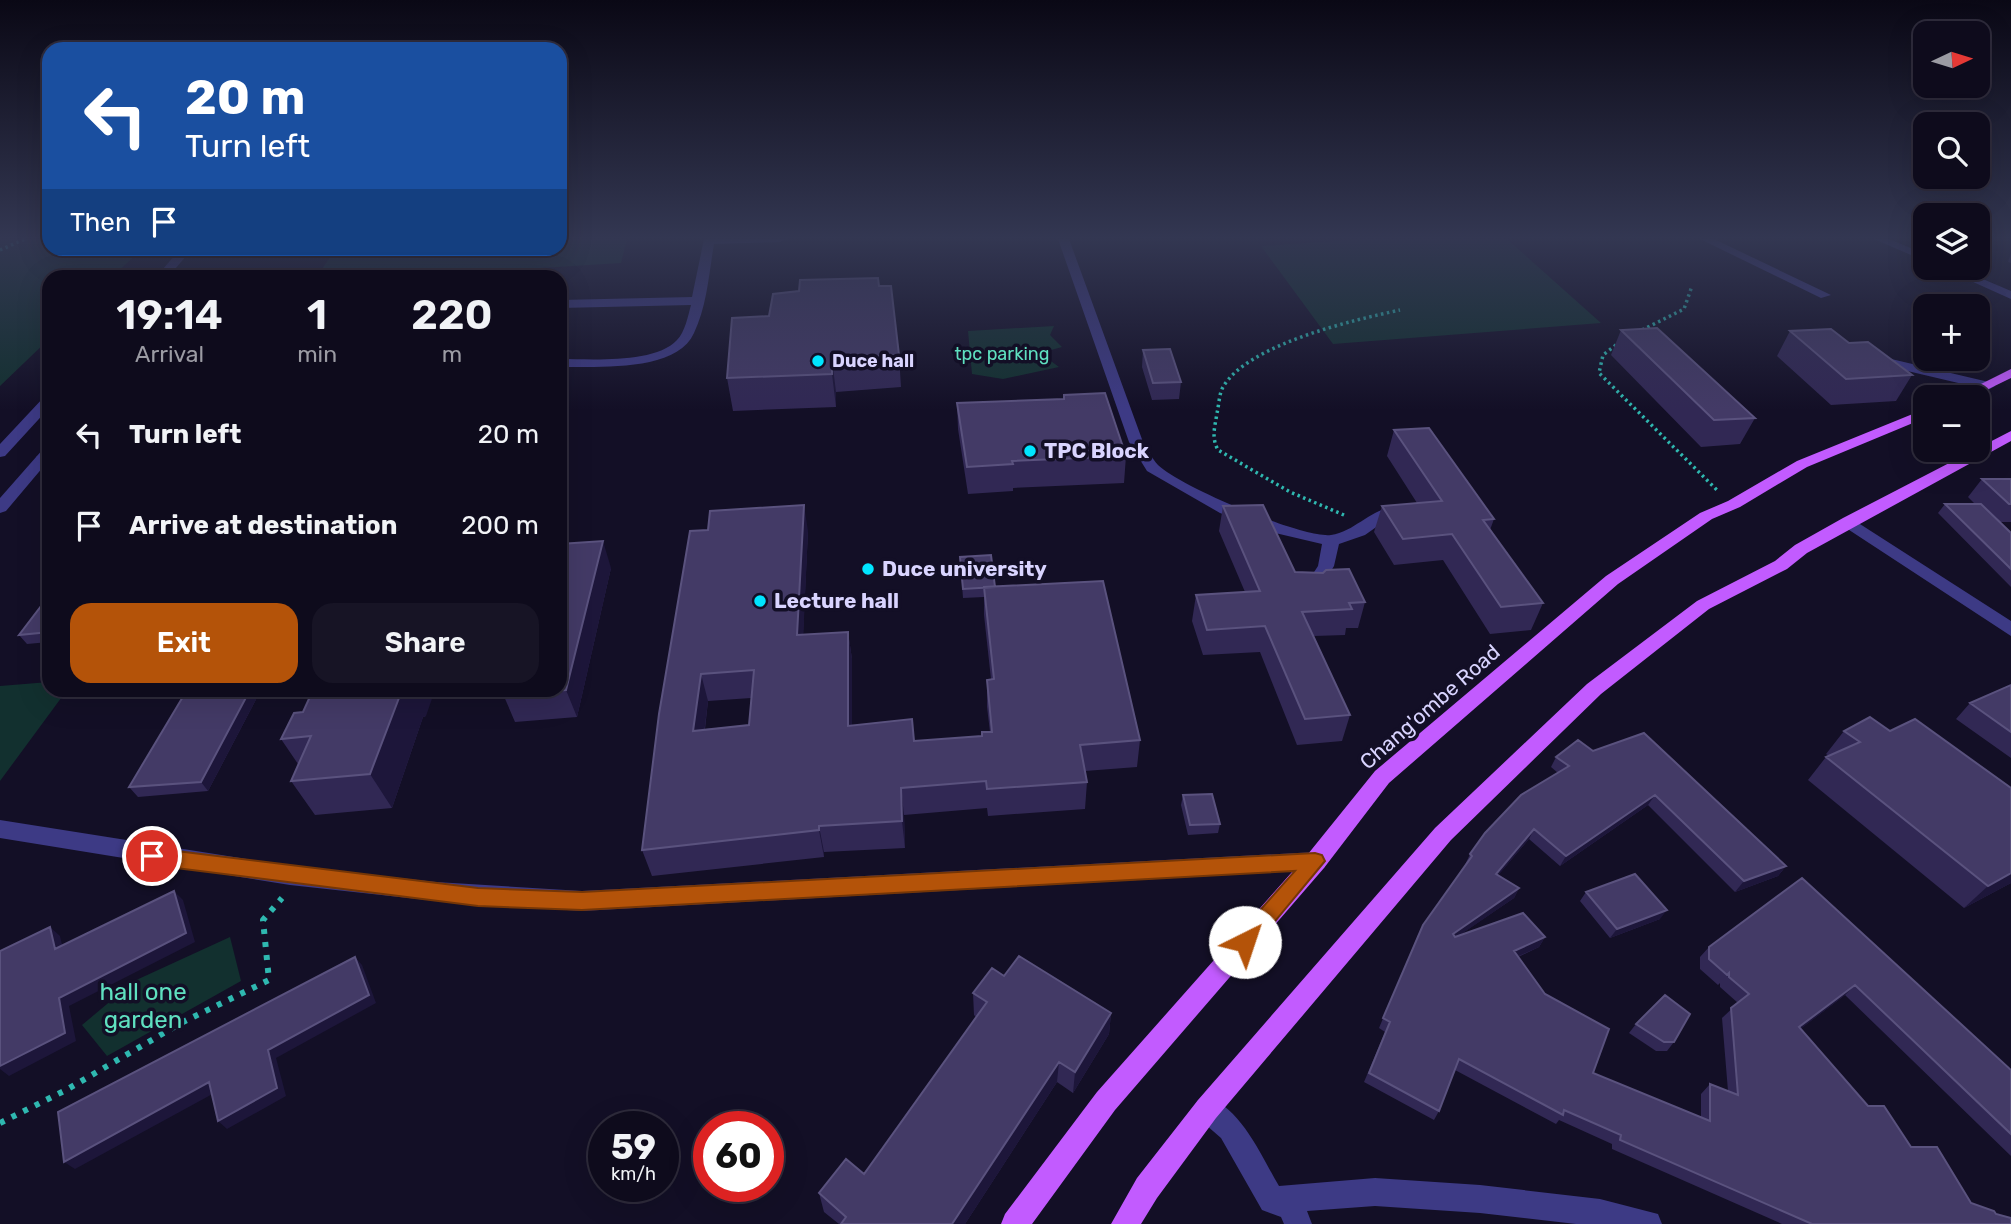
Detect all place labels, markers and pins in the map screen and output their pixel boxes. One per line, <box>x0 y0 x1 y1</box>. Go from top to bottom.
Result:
place label: Duce hall <box>832 350 914 372</box>
marker: Duce hall <box>810 353 826 369</box>
place label: TPC Block <box>1044 438 1150 463</box>
marker: TPC Block <box>1022 443 1038 459</box>
place label: Duce university <box>882 556 1047 581</box>
marker: Duce university <box>860 561 876 577</box>
place label: Lecture hall <box>774 588 899 613</box>
marker: Lecture hall <box>752 593 768 609</box>
pin <box>122 826 182 886</box>

